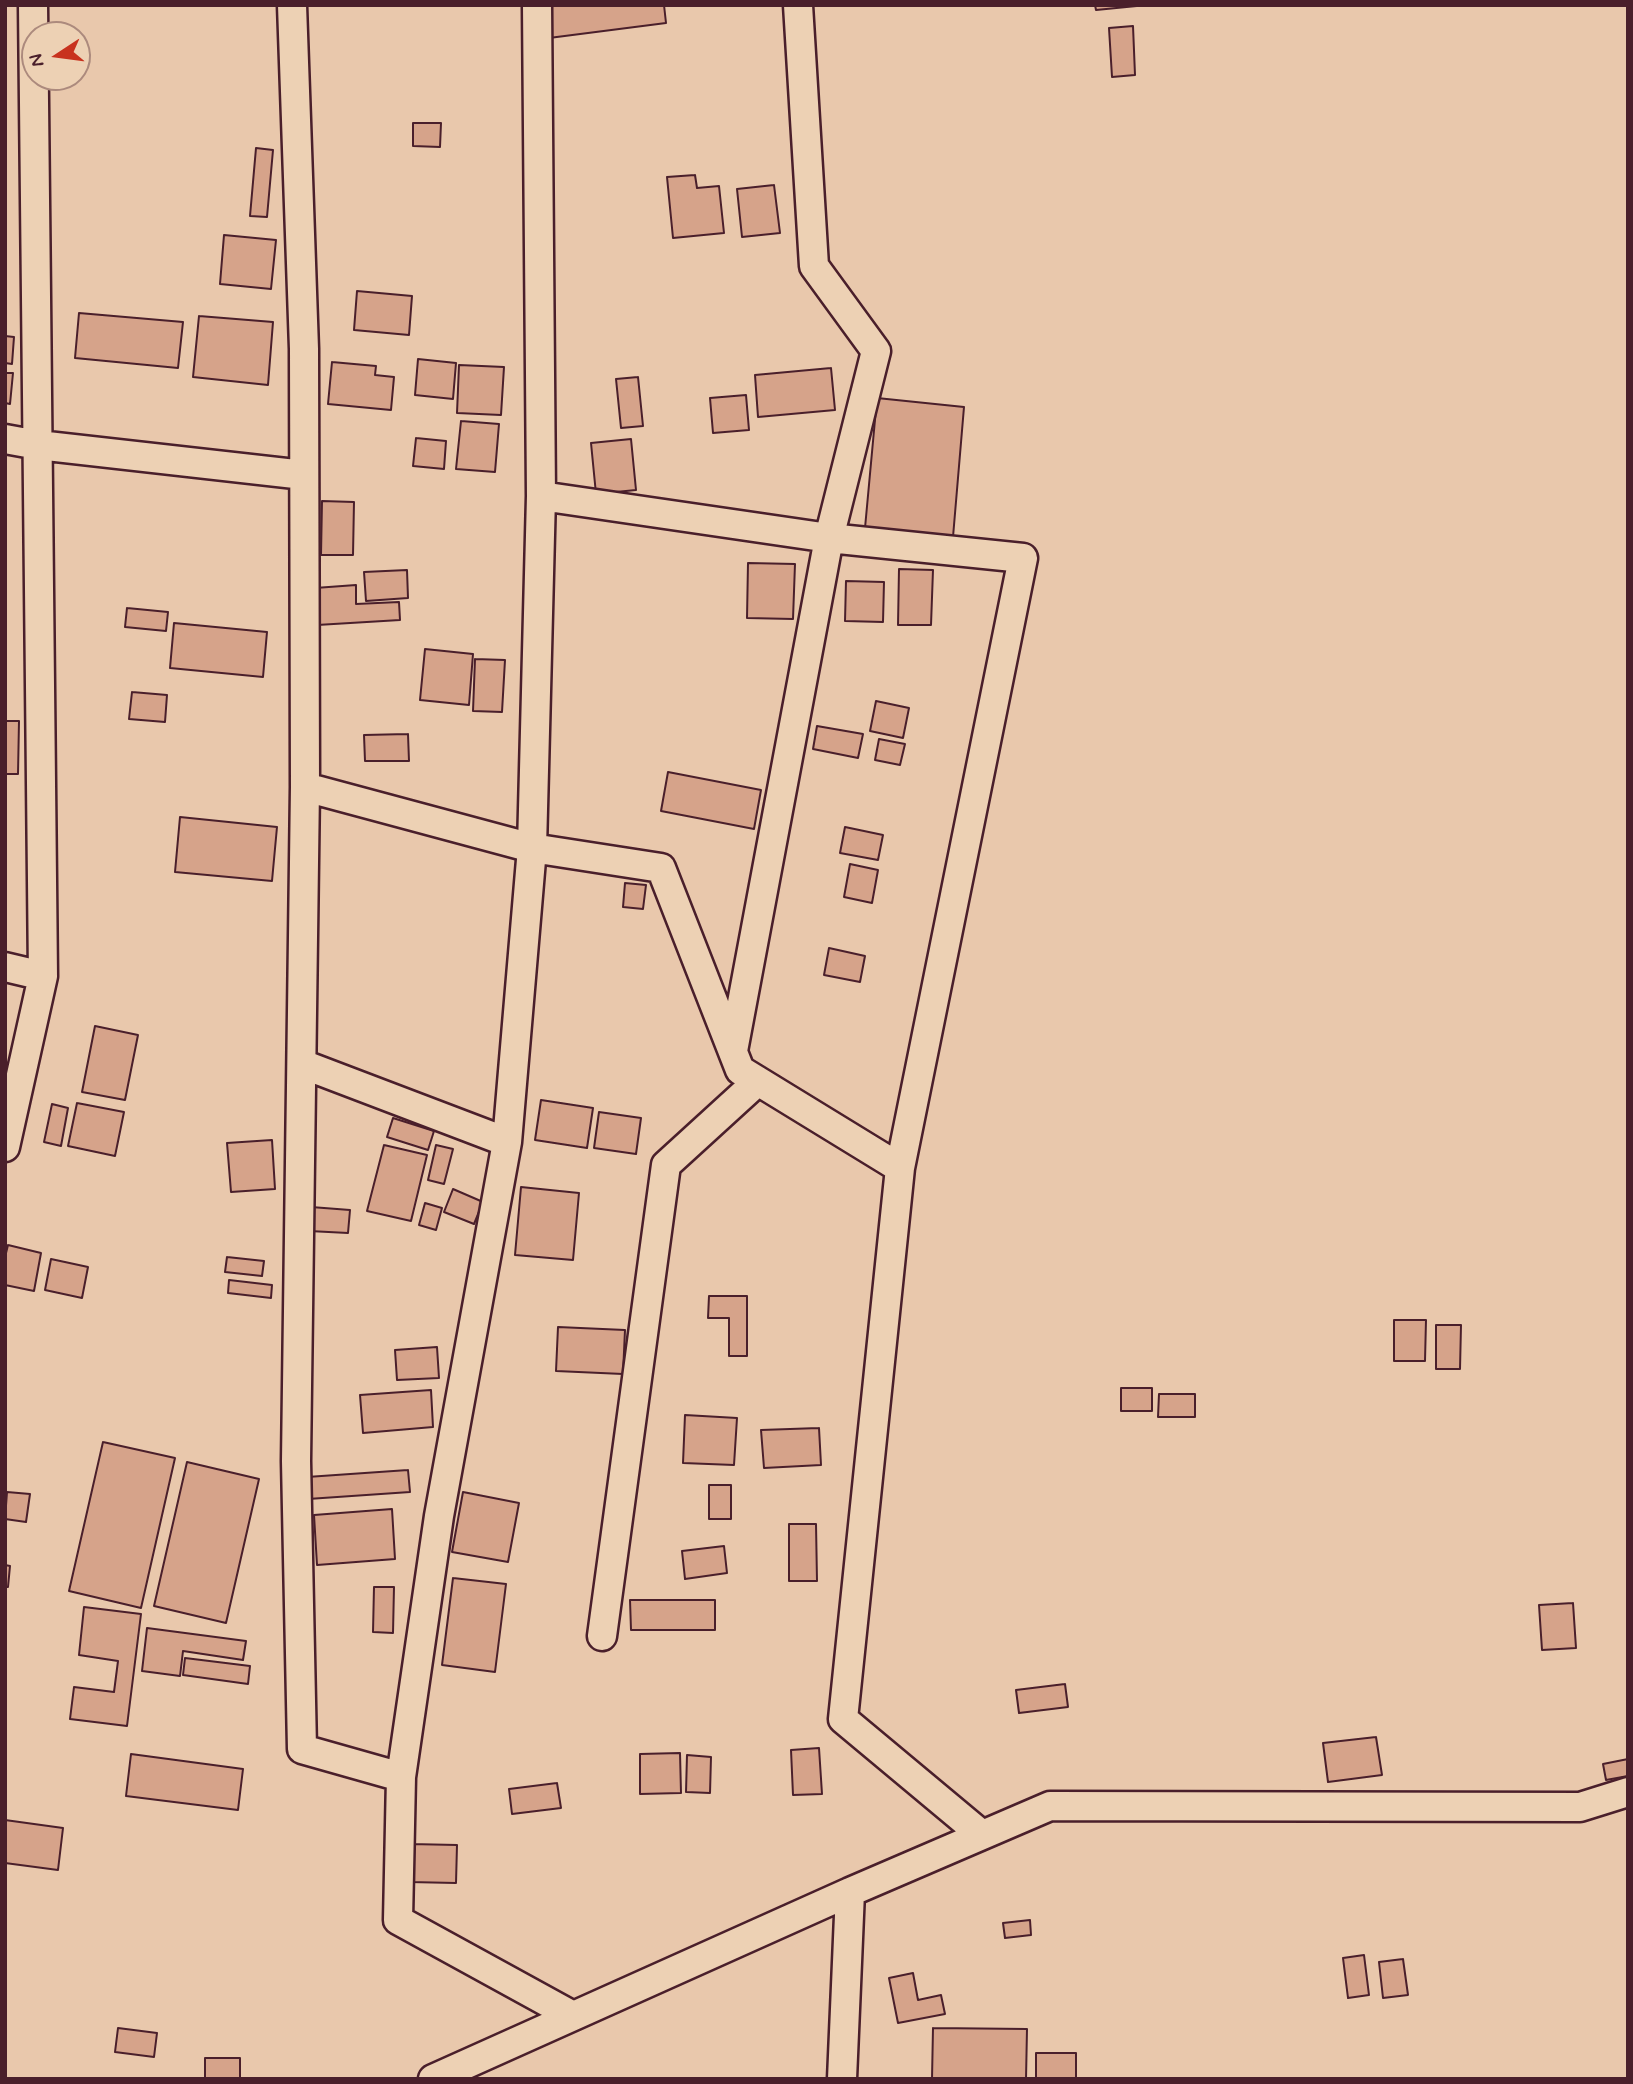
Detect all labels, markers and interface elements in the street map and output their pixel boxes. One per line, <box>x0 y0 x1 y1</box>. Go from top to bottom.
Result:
north arrow <box>21 21 91 91</box>
text: N <box>23 51 51 69</box>

